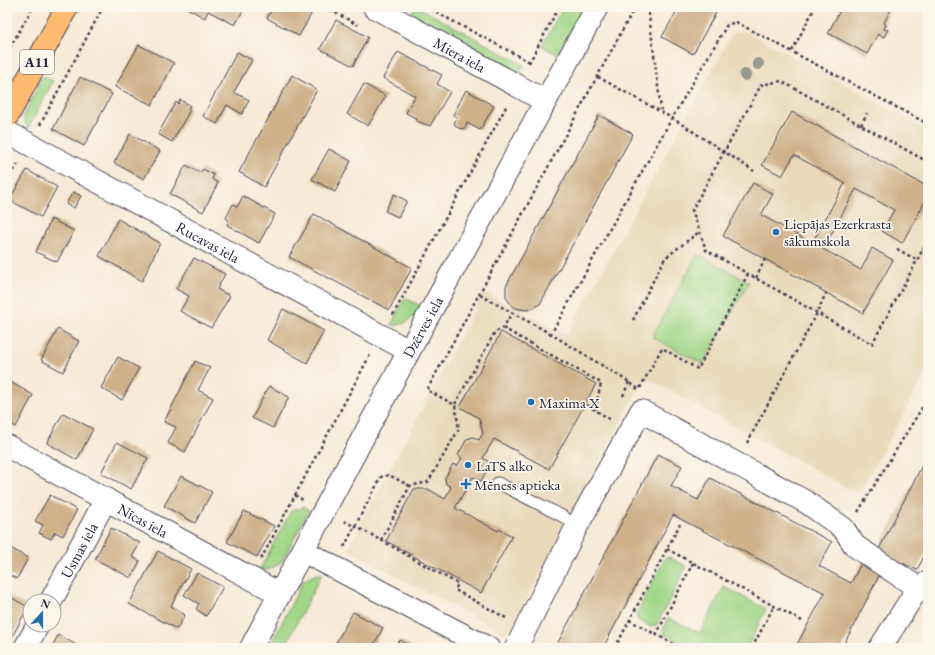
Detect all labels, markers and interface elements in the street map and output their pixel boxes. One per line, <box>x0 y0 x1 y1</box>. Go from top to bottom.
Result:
street label: Miera iela <box>431 32 489 76</box>
road number: A11 <box>20 50 54 74</box>
place label: Liepājas Ezerkrasta sākumskola <box>784 214 891 250</box>
street label: Rucavas iela <box>173 217 243 267</box>
marker: Liepājas Ezerkrasta sākumskola <box>771 227 781 237</box>
street label: Dzērves iela <box>398 293 447 361</box>
place label: Maxima X <box>539 393 600 412</box>
marker: Maxima X <box>526 397 536 407</box>
place label: LaTS alko <box>476 456 533 475</box>
marker: LaTS alko <box>463 460 473 470</box>
place label: Mēness aptieka <box>474 475 561 494</box>
marker: Mēness aptieka <box>461 479 471 489</box>
street label: Nīcas iela <box>115 499 172 541</box>
street label: Usmas iela <box>56 519 101 581</box>
north arrow <box>22 593 62 633</box>
text: N <box>39 596 52 612</box>

